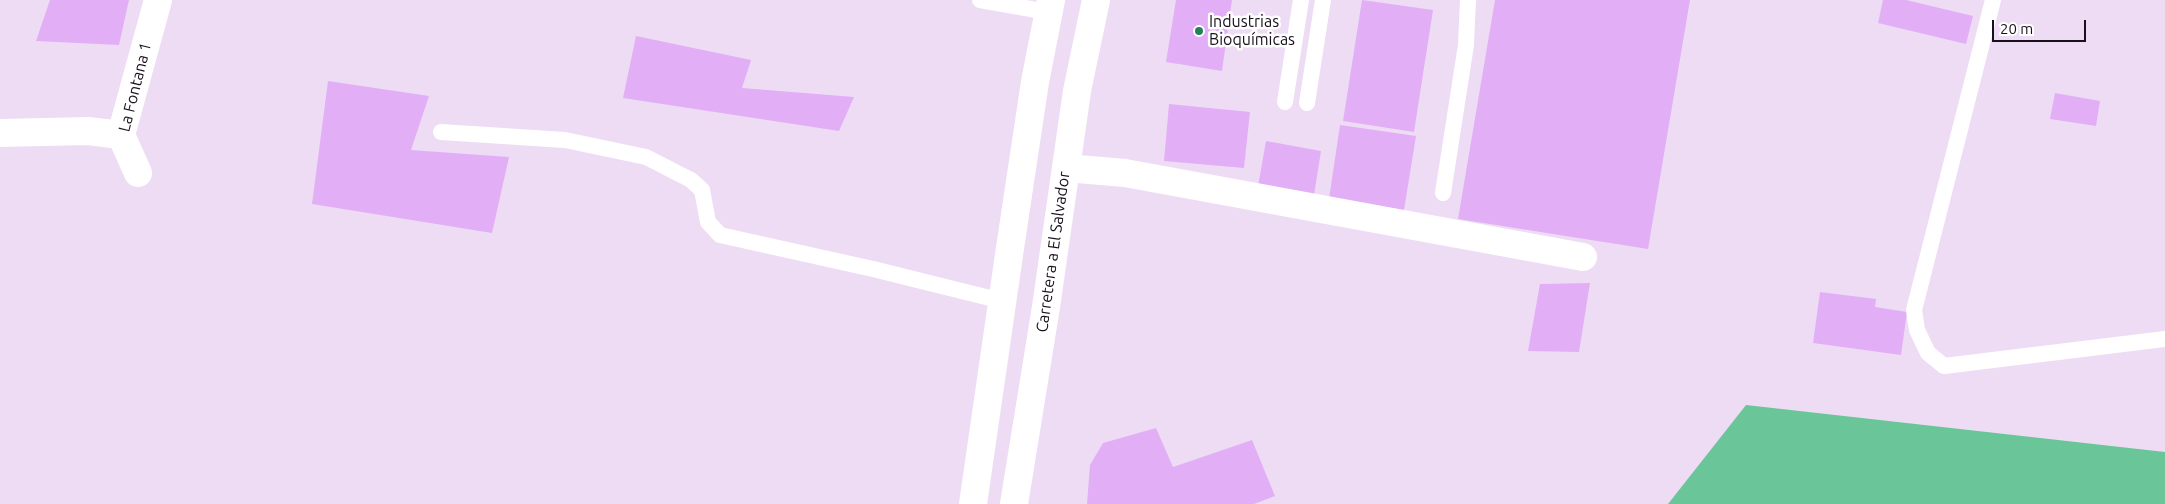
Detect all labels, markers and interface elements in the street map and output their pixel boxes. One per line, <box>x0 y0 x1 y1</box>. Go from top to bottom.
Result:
scale bar <box>1995 10 2089 42</box>
place label: Industrias Bioquímicas <box>1209 12 1295 50</box>
text: 20 m <box>2000 20 2033 37</box>
marker: Industrias Bioquímicas <box>1193 25 1205 37</box>
street label: La Fontana 1 <box>115 40 155 134</box>
street label: Carretera a El Salvador <box>1032 170 1074 334</box>

